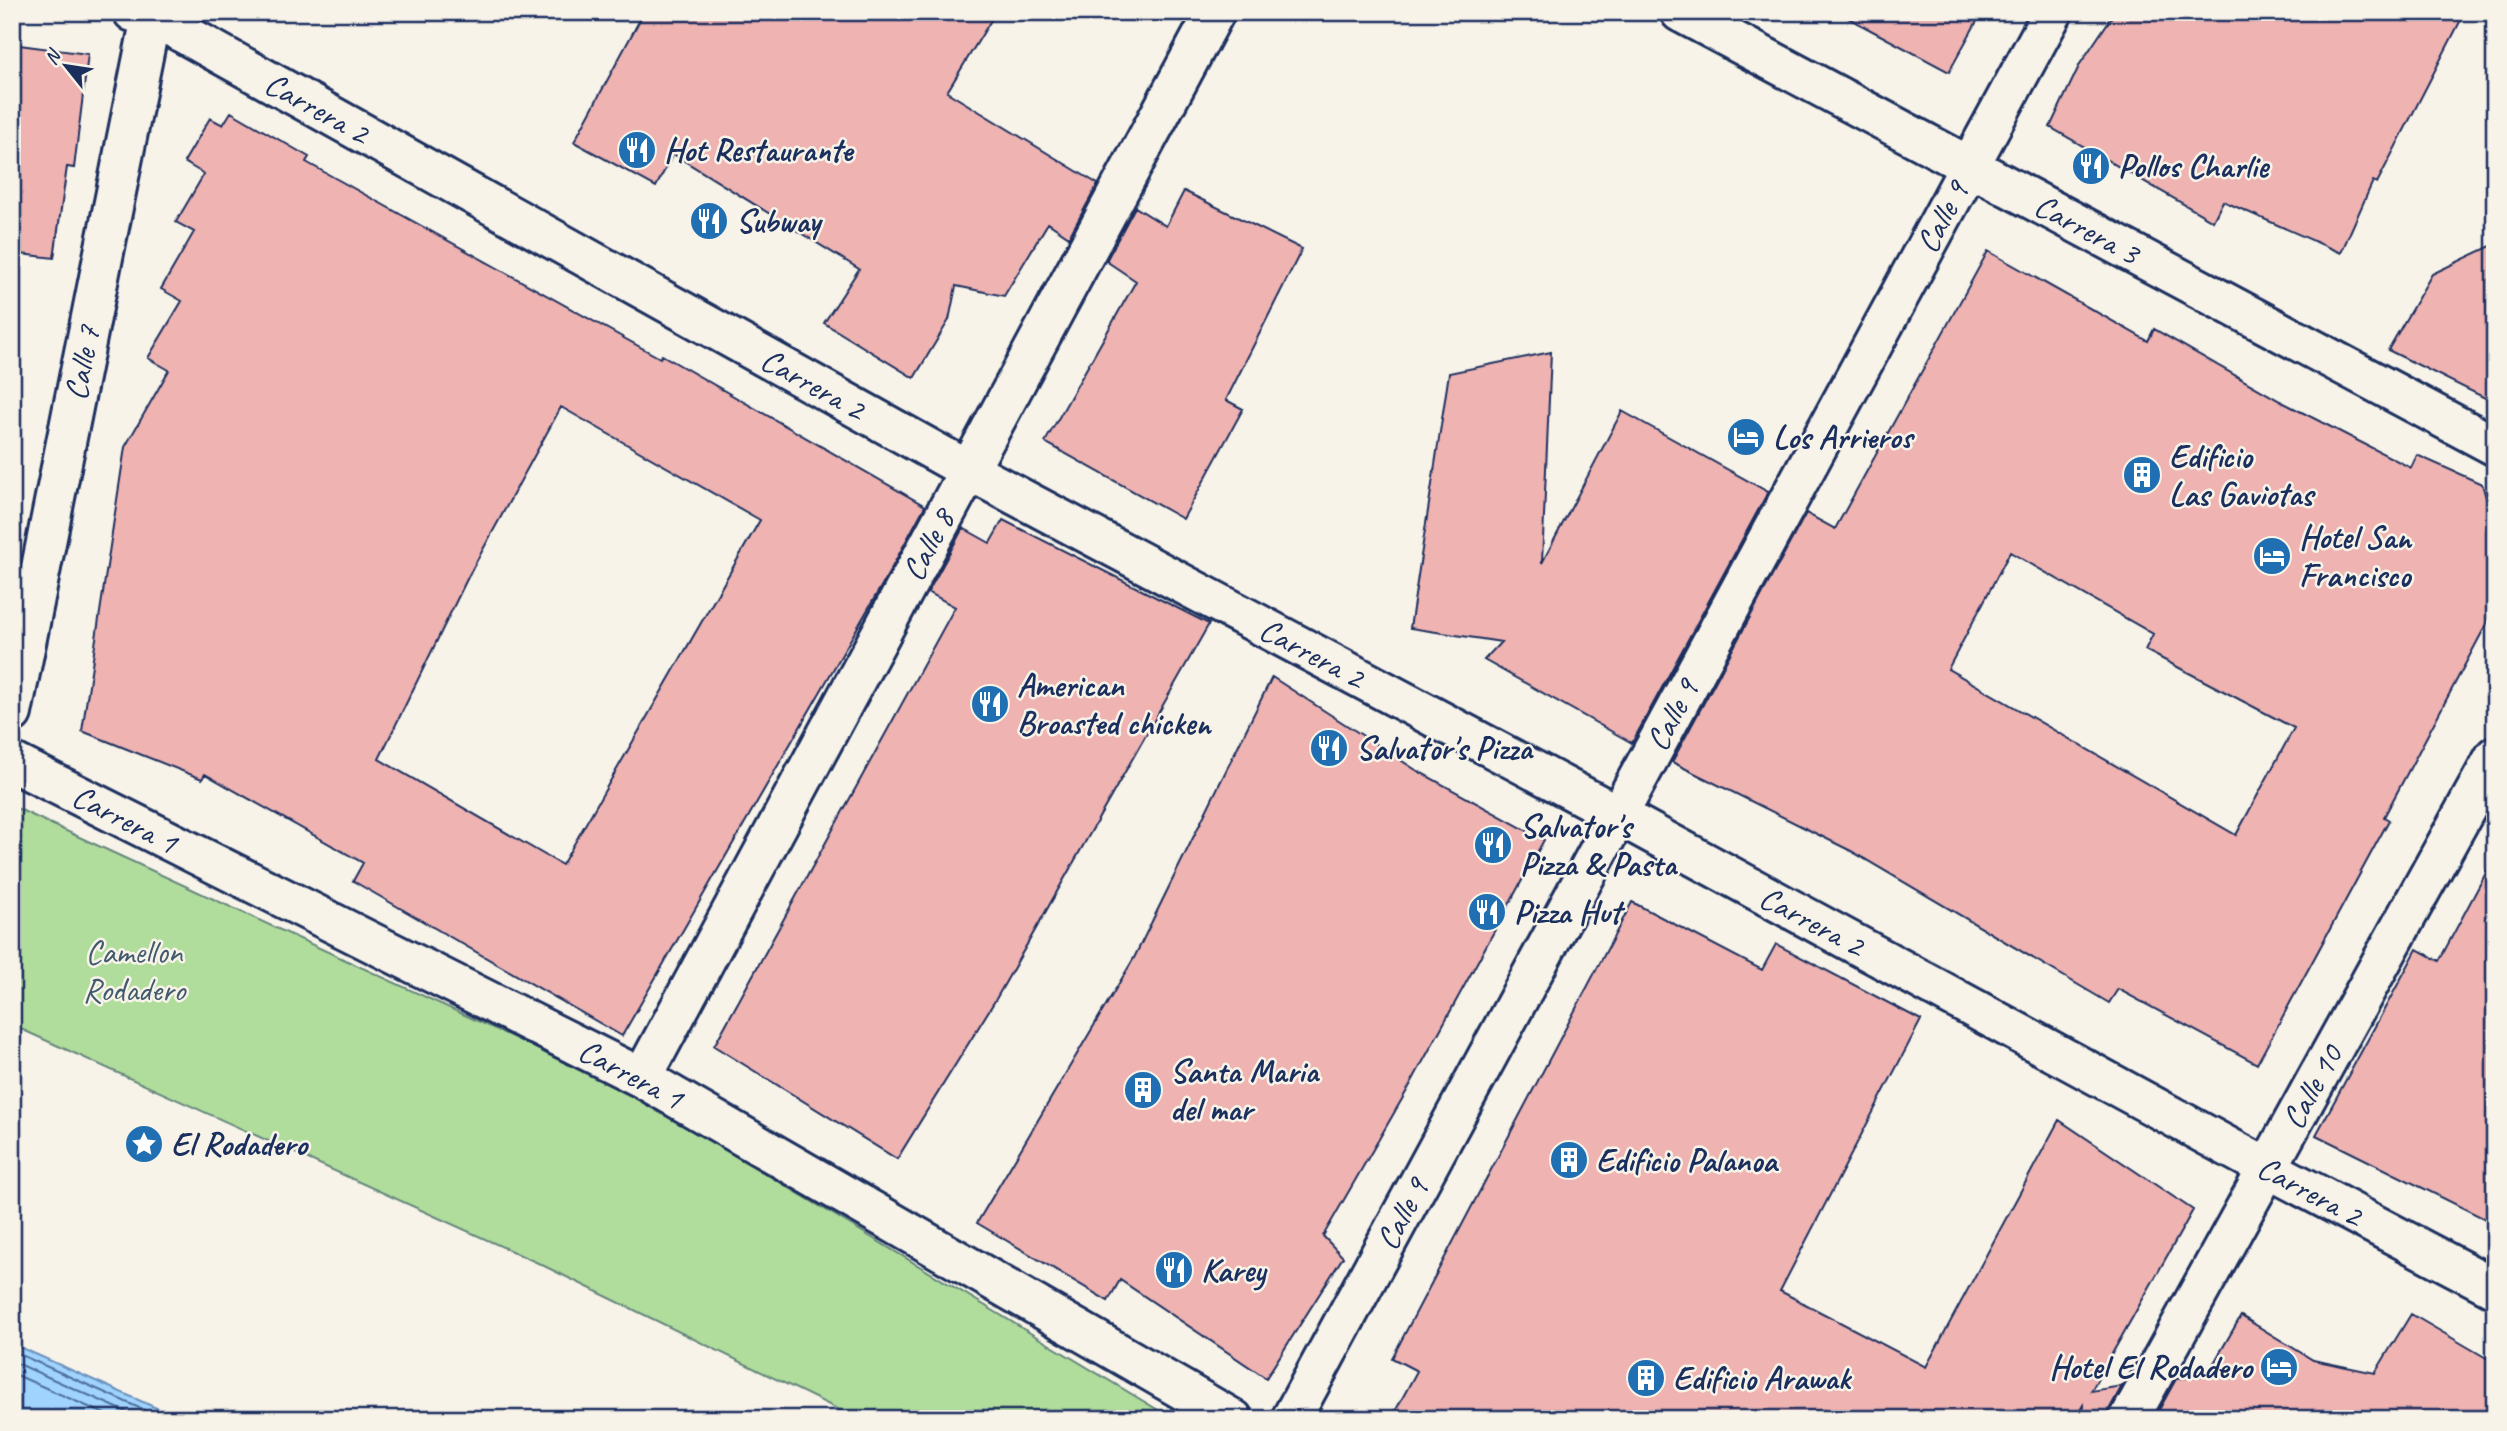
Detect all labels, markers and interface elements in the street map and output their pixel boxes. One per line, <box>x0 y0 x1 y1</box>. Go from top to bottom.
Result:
north arrow <box>32 32 102 102</box>
text: N <box>39 44 67 69</box>
street label: Carrera 2 <box>258 62 379 155</box>
restaurant icon: Hot Restaurante <box>616 129 658 171</box>
place label: Hot Restaurante <box>664 129 855 171</box>
restaurant icon: Pollos Charlie <box>2070 145 2112 187</box>
place label: Pollos Charlie <box>2118 145 2271 187</box>
street label: Calle 9 <box>1906 171 1980 260</box>
street label: Carrera 3 <box>2027 184 2149 275</box>
restaurant icon: Subway <box>688 200 730 242</box>
place label: Subway <box>736 200 824 242</box>
street label: Calle 7 <box>54 320 110 404</box>
street label: Carrera 2 <box>754 338 875 431</box>
hotel icon: Los Arrieros <box>1725 416 1767 458</box>
place label: Los Arrieros <box>1773 416 1915 458</box>
place label: Edificio Las Gaviotas <box>2169 435 2316 515</box>
building icon: Edificio Las Gaviotas <box>2121 454 2163 496</box>
street label: Calle 8 <box>892 499 966 588</box>
place label: Hotel San Francisco <box>2299 516 2413 596</box>
hotel icon: Hotel San Francisco <box>2251 535 2293 577</box>
street label: Carrera 2 <box>1252 608 1374 699</box>
place label: American Broasted chicken <box>1017 664 1212 744</box>
street label: Calle 9 <box>1636 669 1710 758</box>
restaurant icon: American Broasted chicken <box>969 683 1011 725</box>
restaurant icon: Salvator's Pizza <box>1308 727 1350 769</box>
place label: Salvator's Pizza <box>1356 727 1534 769</box>
street label: Carrera 1 <box>65 775 187 864</box>
place label: Salvator's Pizza & Pasta <box>1520 805 1678 885</box>
restaurant icon: Salvator's Pizza & Pasta <box>1472 824 1514 866</box>
street label: Carrera 2 <box>1752 876 1874 967</box>
restaurant icon: Pizza Hut <box>1466 891 1508 933</box>
place label: Pizza Hut <box>1514 891 1626 933</box>
park label: Camellon Rodadero <box>83 931 188 1011</box>
street label: Carrera 1 <box>571 1029 693 1120</box>
street label: Calle 10 <box>2272 1036 2353 1136</box>
place label: Santa Maria del mar <box>1170 1050 1321 1130</box>
building icon: Santa Maria del mar <box>1122 1069 1164 1111</box>
place icon: El Rodadero <box>123 1123 165 1165</box>
place label: El Rodadero <box>171 1123 309 1165</box>
building icon: Edificio Palanoa <box>1548 1139 1590 1181</box>
place label: Edificio Palanoa <box>1596 1139 1779 1181</box>
street label: Carrera 2 <box>2250 1146 2372 1237</box>
street label: Calle 9 <box>1366 1168 1440 1257</box>
restaurant icon: Karey <box>1153 1249 1195 1291</box>
place label: Karey <box>1201 1249 1268 1291</box>
place label: Hotel El Rodadero <box>2049 1346 2254 1388</box>
hotel icon: Hotel El Rodadero <box>2258 1346 2300 1388</box>
building icon: Edificio Arawak <box>1625 1357 1667 1399</box>
place label: Edificio Arawak <box>1673 1357 1853 1399</box>

